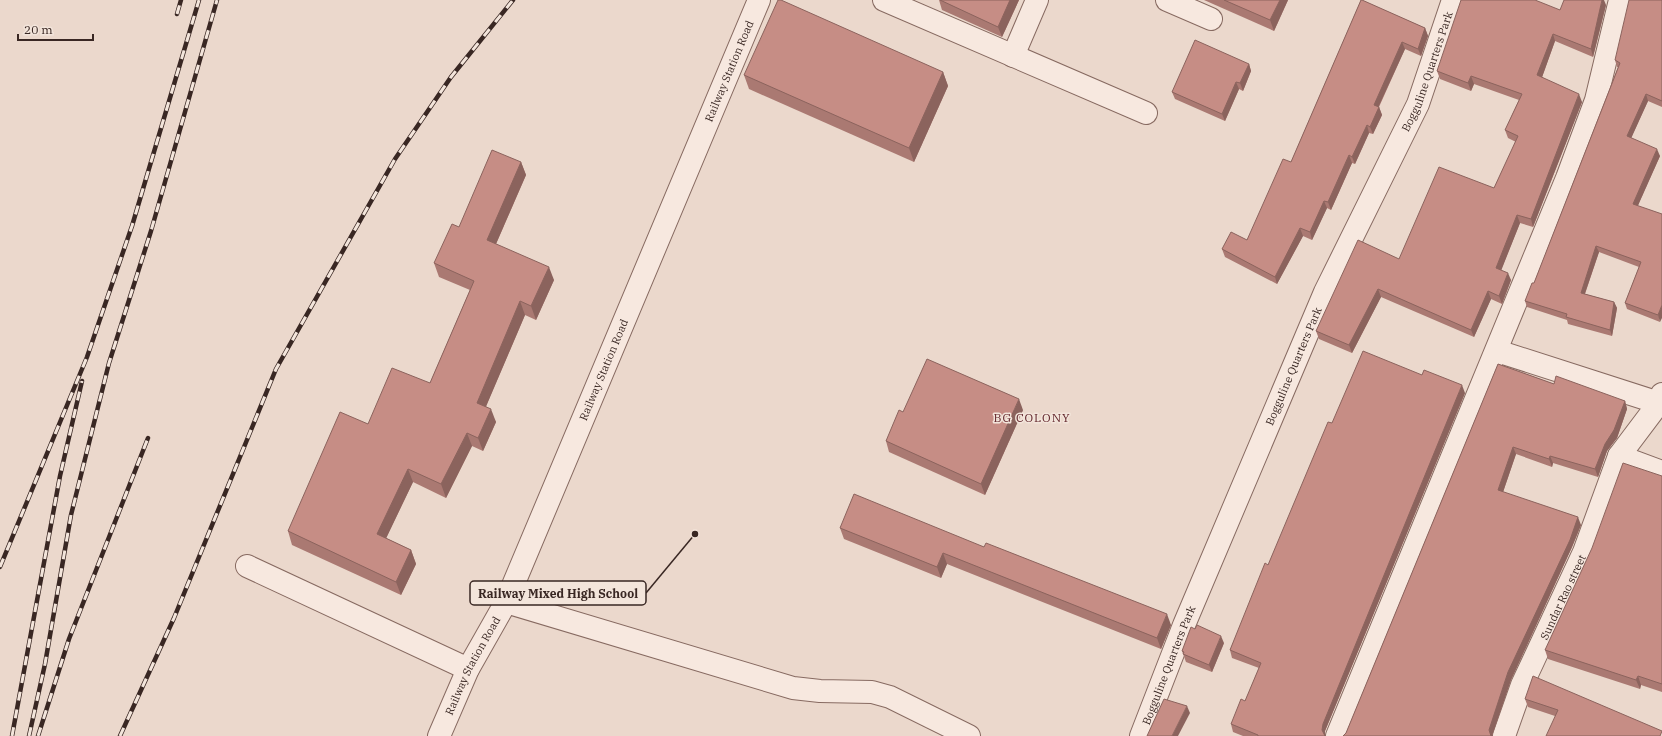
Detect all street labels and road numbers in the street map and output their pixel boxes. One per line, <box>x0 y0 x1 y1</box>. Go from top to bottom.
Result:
street label: Bogguline Quarters Park <box>1398 9 1456 134</box>
street label: Railway Station Road <box>702 18 757 124</box>
street label: Bogguline Quarters Park <box>1262 305 1325 427</box>
street label: Railway Station Road <box>576 317 631 423</box>
street label: Sundar Rao street <box>1537 552 1589 642</box>
street label: Bogguline Quarters Park <box>1139 603 1199 727</box>
street label: Railway Station Road <box>442 614 504 717</box>

